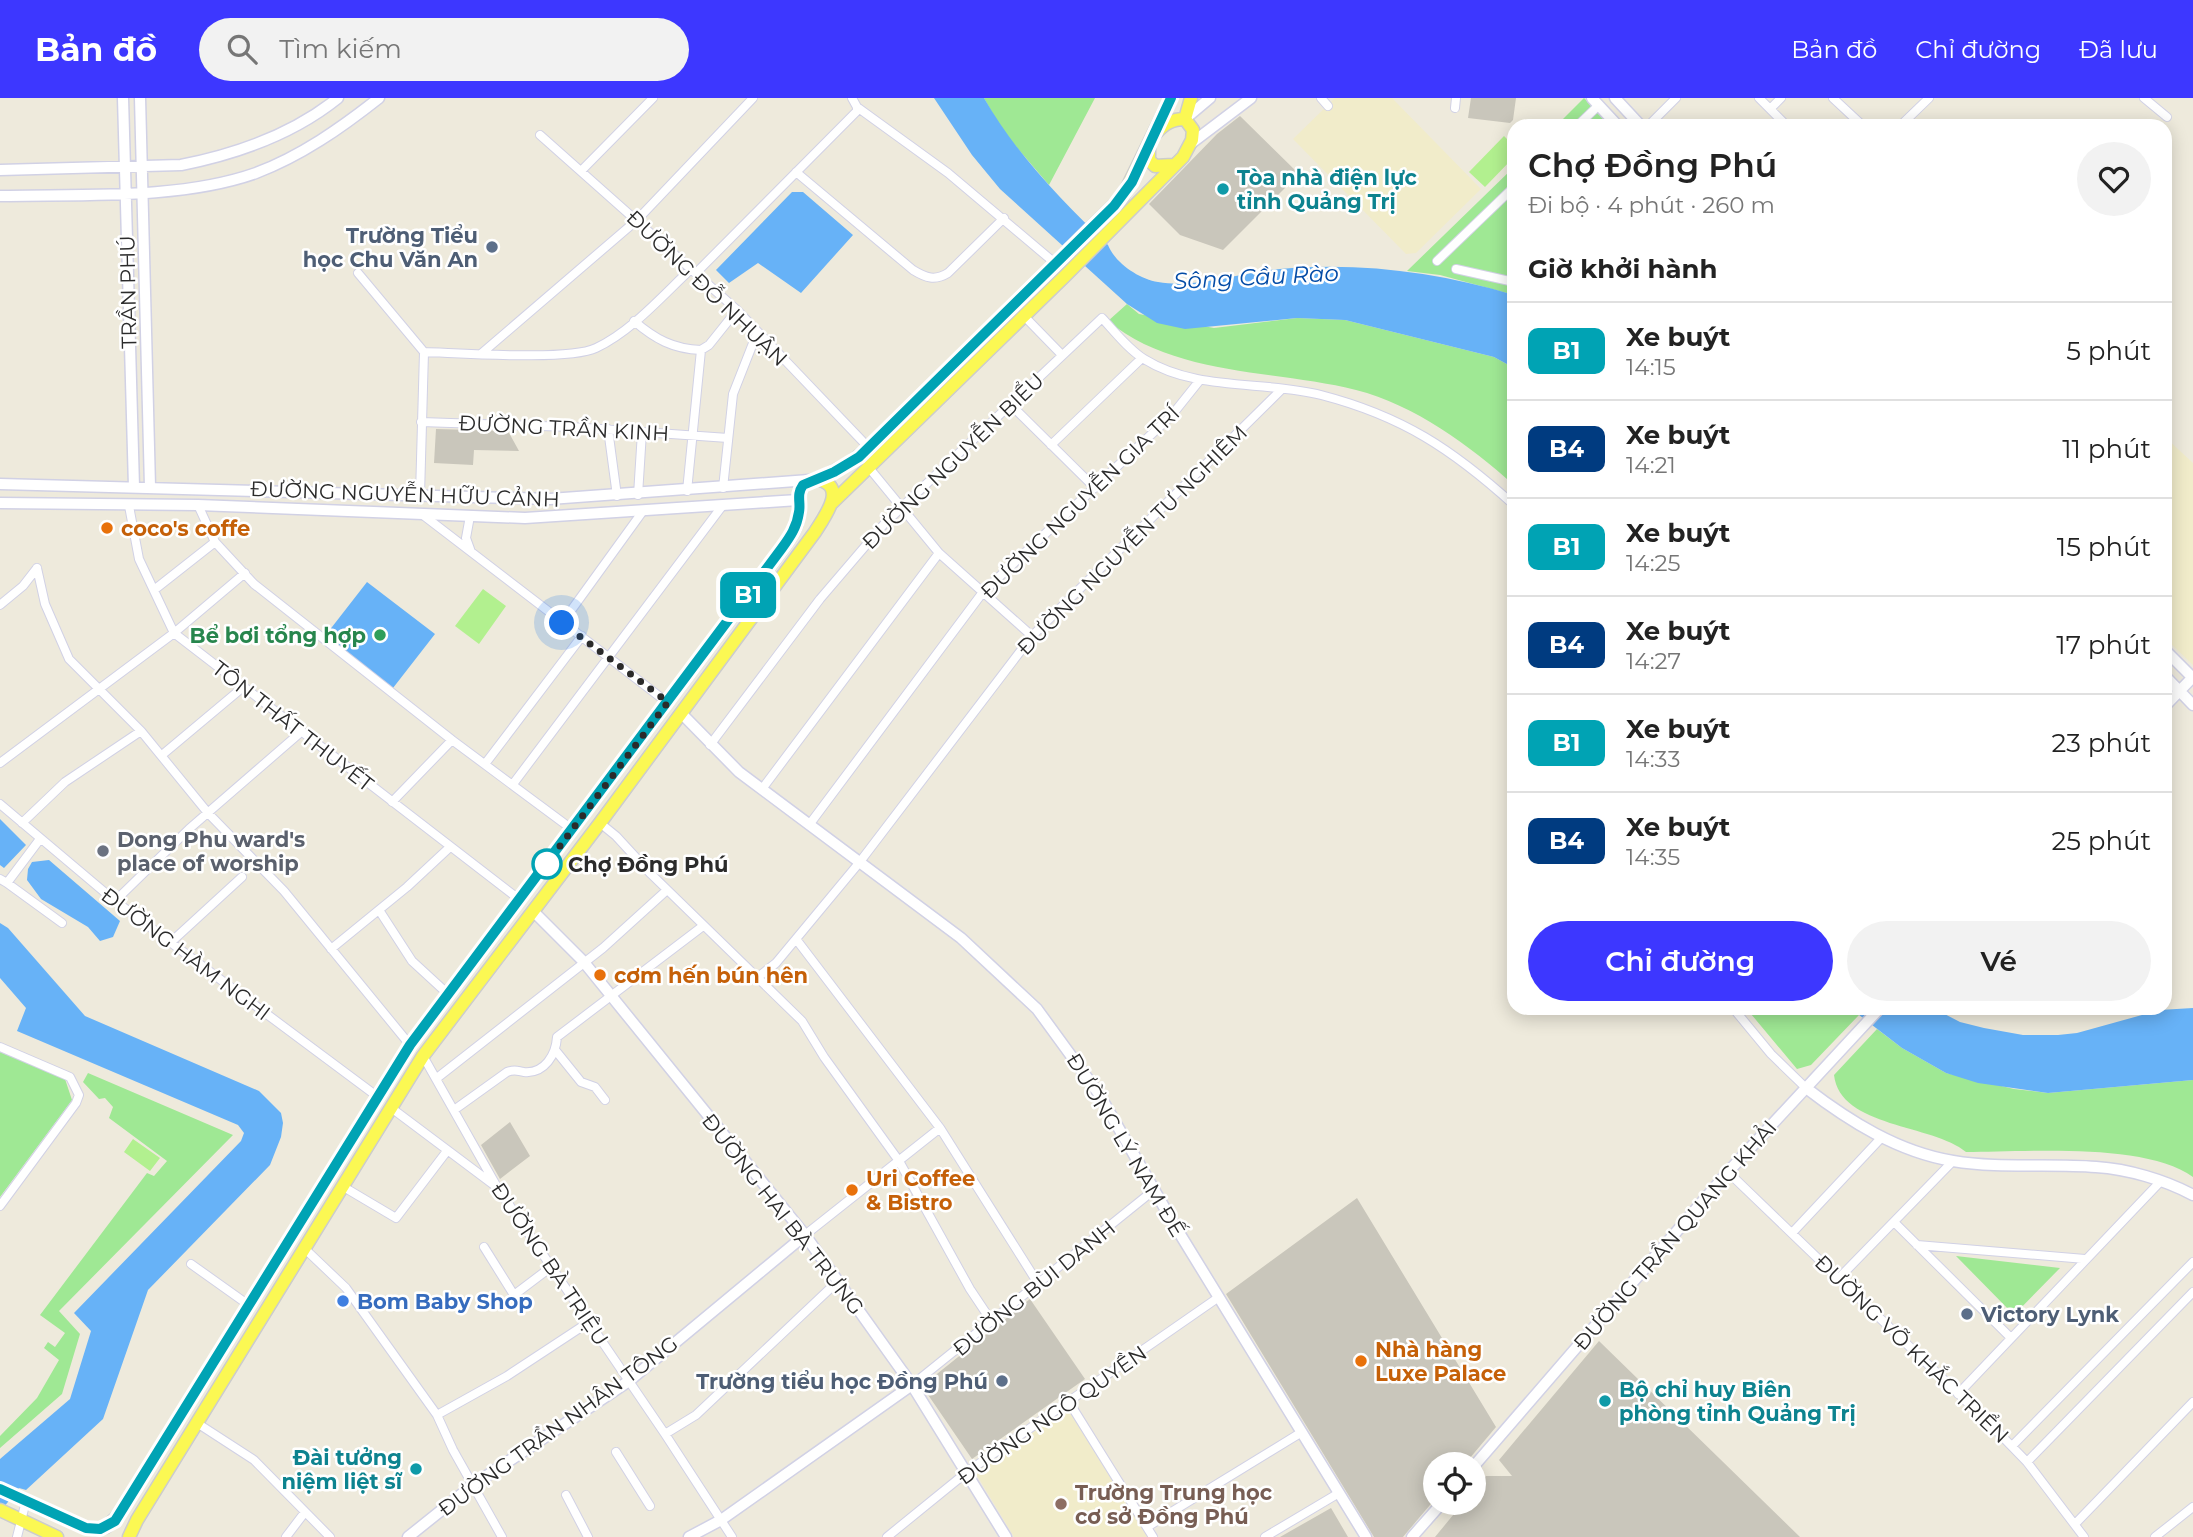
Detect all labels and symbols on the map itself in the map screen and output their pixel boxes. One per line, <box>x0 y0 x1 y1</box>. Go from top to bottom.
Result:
place label: Tòa nhà điện lực tỉnh Quảng Trị <box>1237 165 1417 214</box>
marker: Tòa nhà điện lực tỉnh Quảng Trị <box>1215 181 1231 197</box>
street label: ĐƯỜNG ĐỖ NHUẬN <box>621 204 793 371</box>
place label: Trường Tiểu học Chu Văn An <box>303 223 478 272</box>
street label: TRẦN PHÚ <box>115 235 141 349</box>
marker: Trường Tiểu học Chu Văn An <box>484 239 500 255</box>
water label: Sông Cầu Rào <box>1173 259 1339 295</box>
street label: ĐƯỜNG NGUYỄN BIỂU <box>856 367 1049 554</box>
street label: ĐƯỜNG NGUYỄN GIA TRÍ <box>975 399 1185 604</box>
street label: ĐƯỜNG TRẦN KINH <box>458 410 670 446</box>
street label: ĐƯỜNG NGUYỄN TƯ NGHIÊM <box>1011 419 1252 660</box>
street label: ĐƯỜNG NGUYỄN HỮU CẢNH <box>250 475 560 512</box>
place label: coco's coffe <box>121 516 250 541</box>
marker: coco's coffe <box>99 520 115 536</box>
line badge: B1 <box>716 572 780 618</box>
your location <box>544 605 579 640</box>
place label: Bể bơi tổng hợp <box>190 623 366 648</box>
marker: Bể bơi tổng hợp <box>372 627 388 643</box>
street label: TÔN THẤT THUYẾT <box>207 655 379 797</box>
place label: Dong Phu ward's place of worship <box>117 827 305 876</box>
marker: Dong Phu ward's place of worship <box>95 843 111 859</box>
marker: Chợ Đồng Phú <box>532 849 562 879</box>
place label: Chợ Đồng Phú <box>568 852 728 877</box>
street label: ĐƯỜNG HÀM NGHI <box>97 882 275 1026</box>
place label: cơm hến bún hên <box>614 963 808 988</box>
marker: cơm hến bún hên <box>592 967 608 983</box>
street label: ĐƯỜNG LÝ NAM ĐẾ <box>1061 1049 1191 1241</box>
street label: ĐƯỜNG HAI BÀ TRƯNG <box>697 1109 869 1319</box>
street label: ĐƯỜNG TRẦN QUANG KHẢI <box>1568 1115 1782 1355</box>
place label: Uri Coffee & Bistro <box>866 1166 975 1215</box>
street label: ĐƯỜNG BÀ TRIỆU <box>486 1178 614 1350</box>
marker: Uri Coffee & Bistro <box>844 1182 860 1198</box>
street label: ĐƯỜNG BÙI DANH <box>948 1215 1120 1361</box>
street label: ĐƯỜNG VÕ KHẮC TRIỂN <box>1810 1249 2015 1448</box>
place label: Bom Baby Shop <box>357 1289 533 1314</box>
marker: Bom Baby Shop <box>335 1293 351 1309</box>
place label: Victory Lynk <box>1980 1302 2119 1327</box>
marker: Victory Lynk <box>1959 1306 1975 1322</box>
street label: ĐƯỜNG TRẦN NHÂN TÔNG <box>433 1331 683 1521</box>
place label: Nhà hàng Luxe Palace <box>1375 1337 1506 1386</box>
street label: ĐƯỜNG NGÔ QUYỀN <box>953 1340 1151 1490</box>
marker: Nhà hàng Luxe Palace <box>1353 1353 1369 1369</box>
place label: Trường tiểu học Đồng Phú <box>696 1369 988 1394</box>
marker: Trường tiểu học Đồng Phú <box>994 1373 1010 1389</box>
place label: Bộ chỉ huy Biên phòng tỉnh Quảng Trị <box>1619 1377 1856 1426</box>
marker: Bộ chỉ huy Biên phòng tỉnh Quảng Trị <box>1597 1393 1613 1409</box>
place label: Đài tưởng niệm liệt sĩ <box>282 1445 403 1494</box>
marker: Đài tưởng niệm liệt sĩ <box>408 1461 424 1477</box>
place label: Trường Trung học cơ sở Đồng Phú <box>1075 1480 1273 1529</box>
marker: Trường Trung học cơ sở Đồng Phú <box>1053 1496 1069 1512</box>

